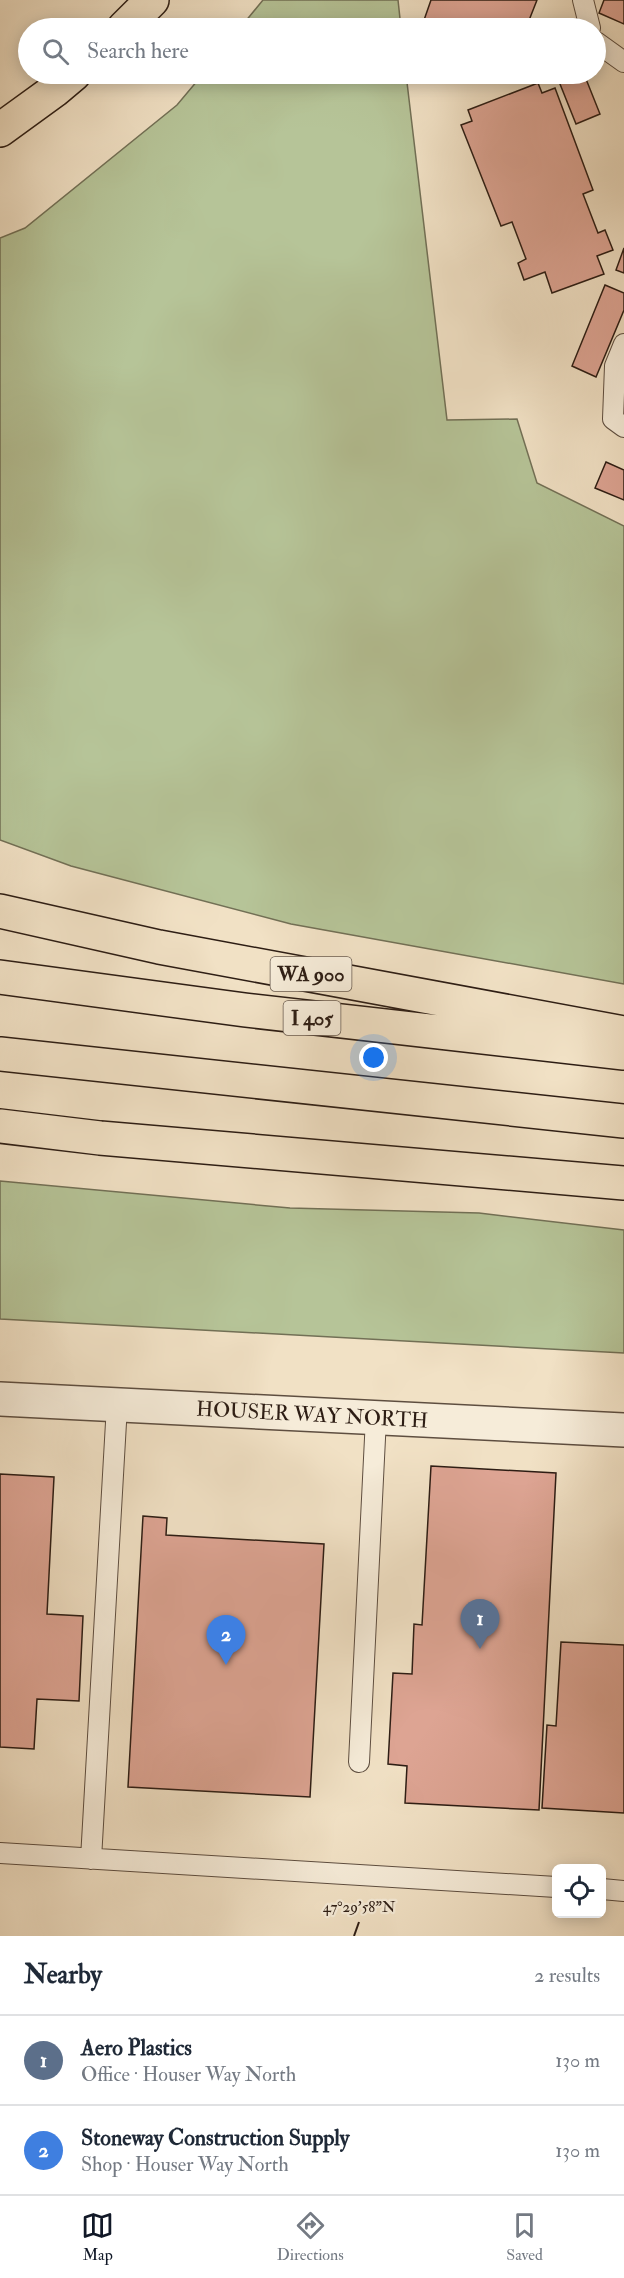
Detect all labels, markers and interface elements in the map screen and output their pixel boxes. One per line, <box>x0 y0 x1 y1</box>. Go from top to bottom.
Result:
search box <box>18 18 606 84</box>
icon: search <box>39 35 72 68</box>
text: Search here <box>87 37 189 65</box>
road number: WA 900 <box>270 957 352 991</box>
road number: I 405 <box>284 1001 340 1035</box>
your location <box>359 1043 388 1072</box>
street label: HOUSER WAY NORTH <box>195 1395 429 1435</box>
pin: 1 <box>460 1600 500 1649</box>
pin: 2 <box>206 1616 246 1665</box>
map controls <box>552 1864 606 1918</box>
button: locate <box>552 1864 606 1918</box>
text: 47°29'58"N <box>323 1898 396 1917</box>
text: Nearby <box>24 1959 102 1991</box>
text: 2 results <box>534 1963 600 1988</box>
text: Aero Plastics <box>81 2034 192 2062</box>
text: 1 <box>40 2048 47 2073</box>
text: 130 m <box>555 2048 600 2073</box>
text: Office · Houser Way North <box>81 2062 296 2087</box>
text: Stoneway Construction Supply <box>81 2124 350 2152</box>
text: 2 <box>38 2138 49 2163</box>
text: 130 m <box>555 2138 600 2163</box>
text: Shop · Houser Way North <box>81 2152 289 2177</box>
tab: Map <box>81 2209 114 2265</box>
tab: Directions <box>277 2209 344 2265</box>
tab: Saved <box>506 2209 543 2265</box>

